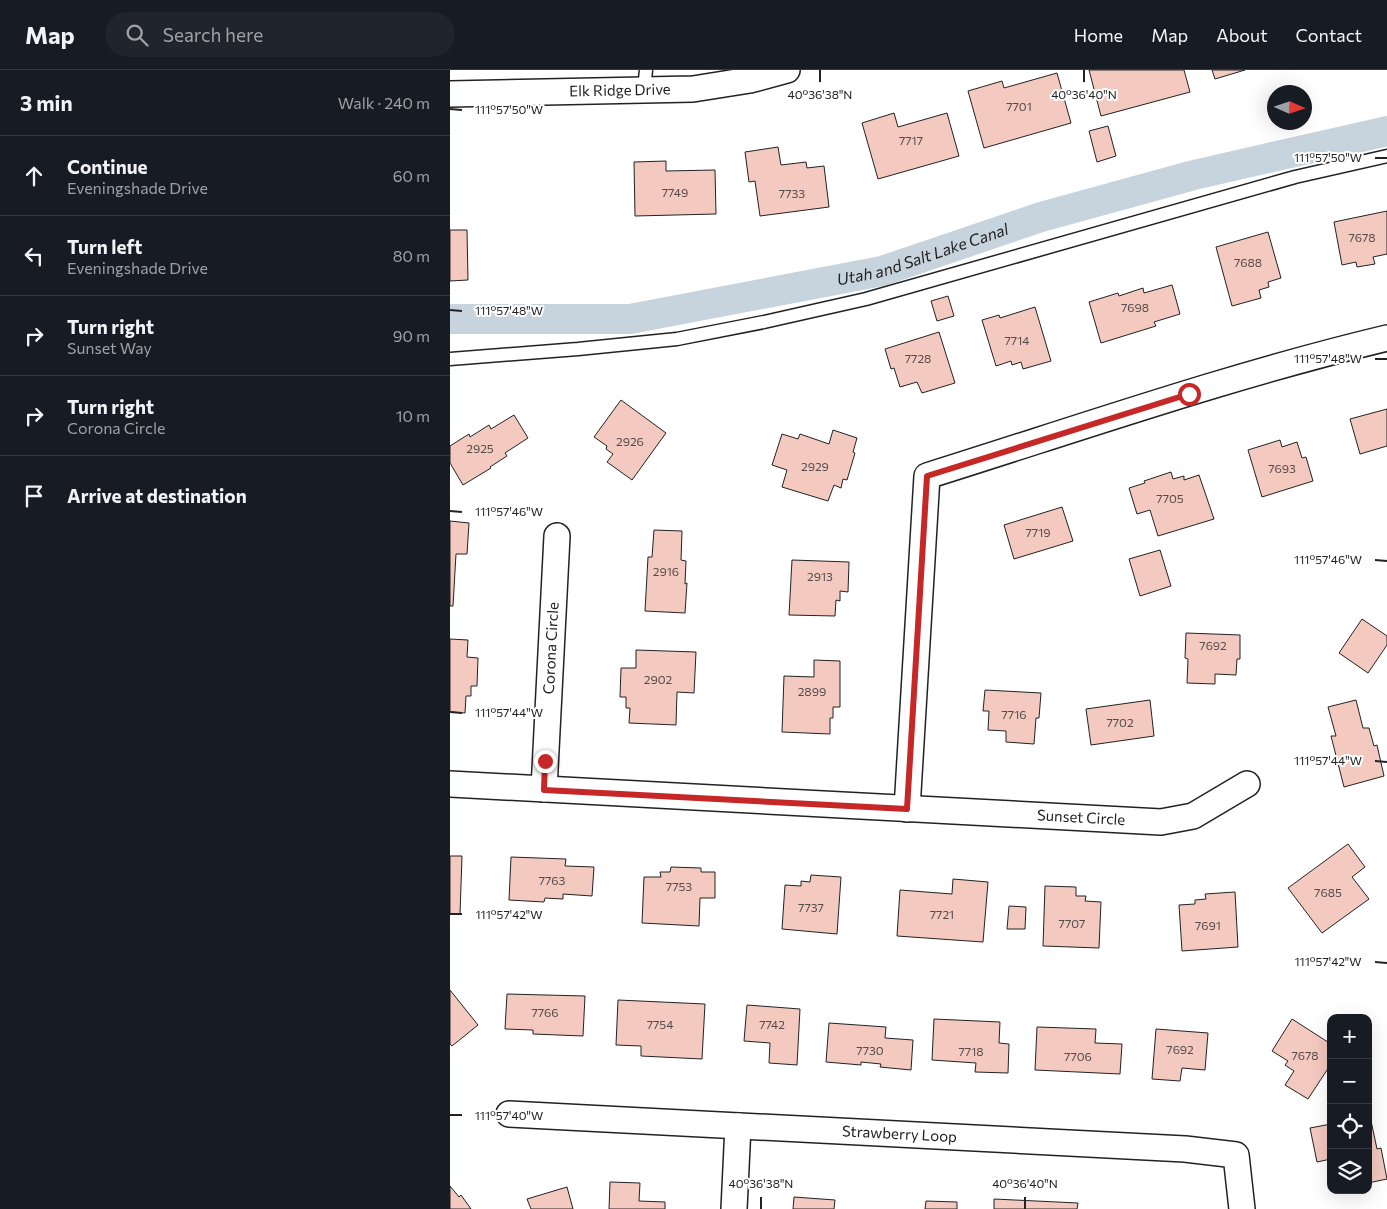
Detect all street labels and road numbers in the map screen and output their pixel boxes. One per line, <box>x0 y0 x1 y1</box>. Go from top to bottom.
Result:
street label: Elk Ridge Drive <box>569 79 671 100</box>
street label: Corona Circle <box>539 601 562 695</box>
street label: Sunset Circle <box>1036 805 1126 828</box>
street label: Strawberry Loop <box>842 1121 958 1145</box>

